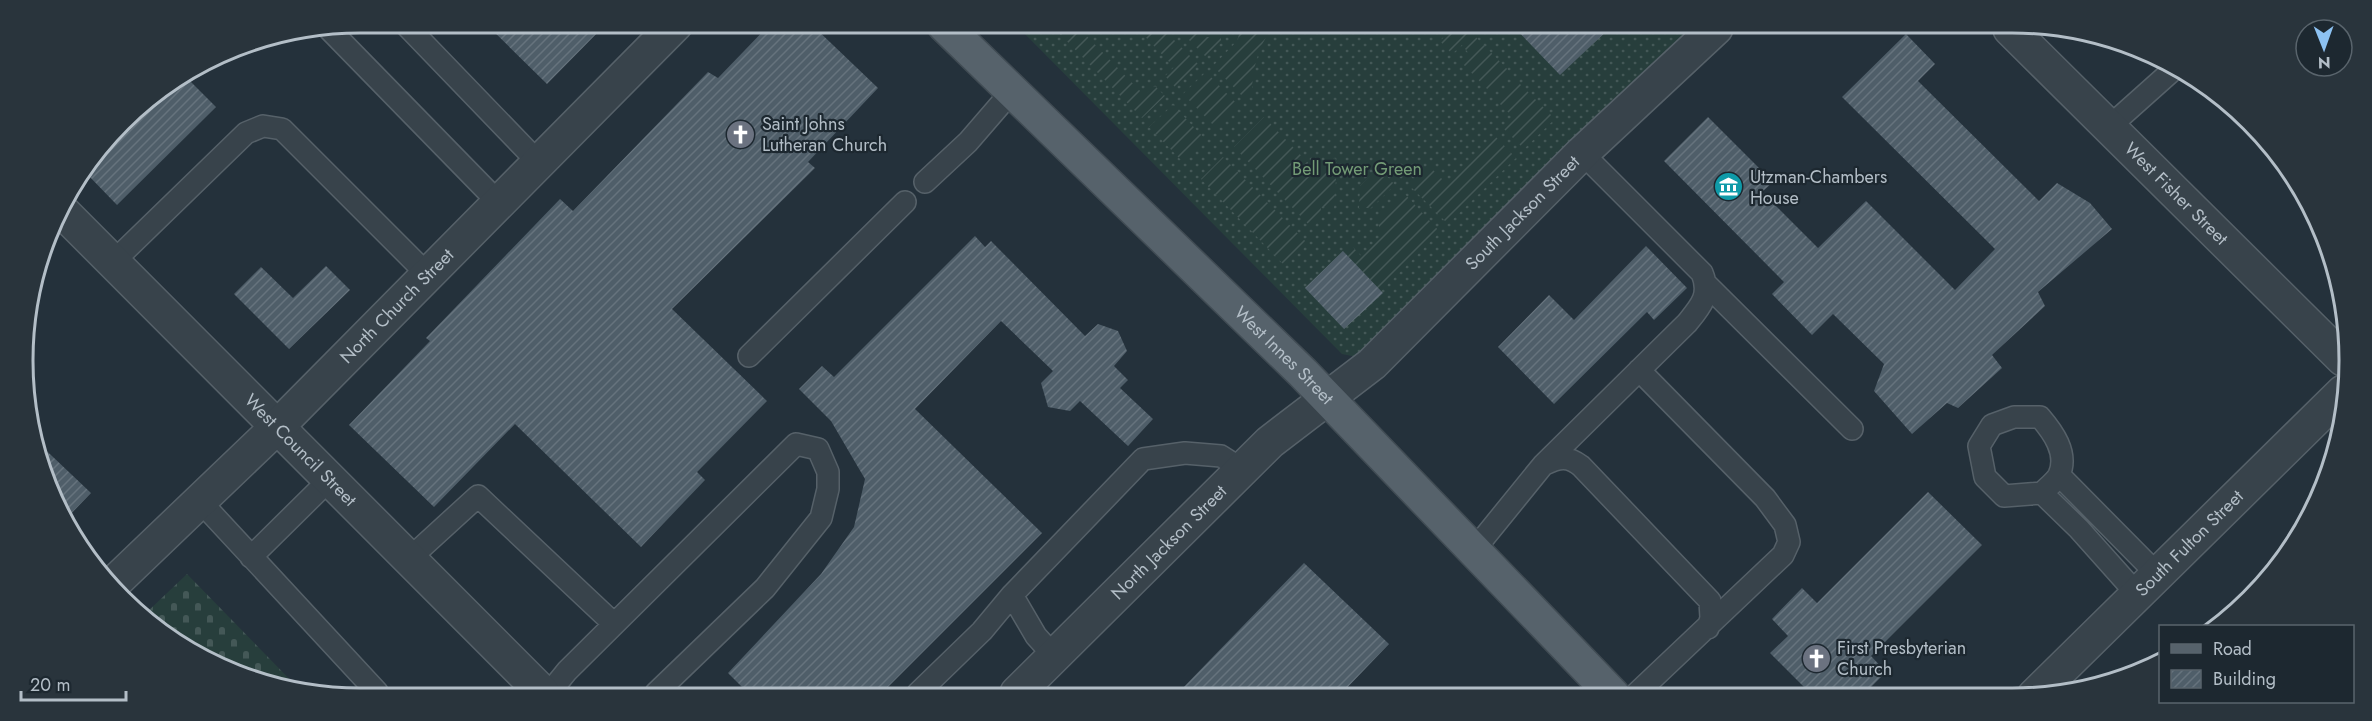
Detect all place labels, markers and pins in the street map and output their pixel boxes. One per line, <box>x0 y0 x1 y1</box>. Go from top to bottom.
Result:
place label: Saint Johns Lutheran Church <box>762 111 887 158</box>
church icon: Saint Johns Lutheran Church <box>725 118 757 150</box>
place label: Utzman-Chambers House <box>1750 164 1887 211</box>
museum icon: Utzman-Chambers House <box>1713 171 1745 203</box>
place label: First Presbyterian Church <box>1837 635 1966 682</box>
church icon: First Presbyterian Church <box>1800 642 1832 674</box>

